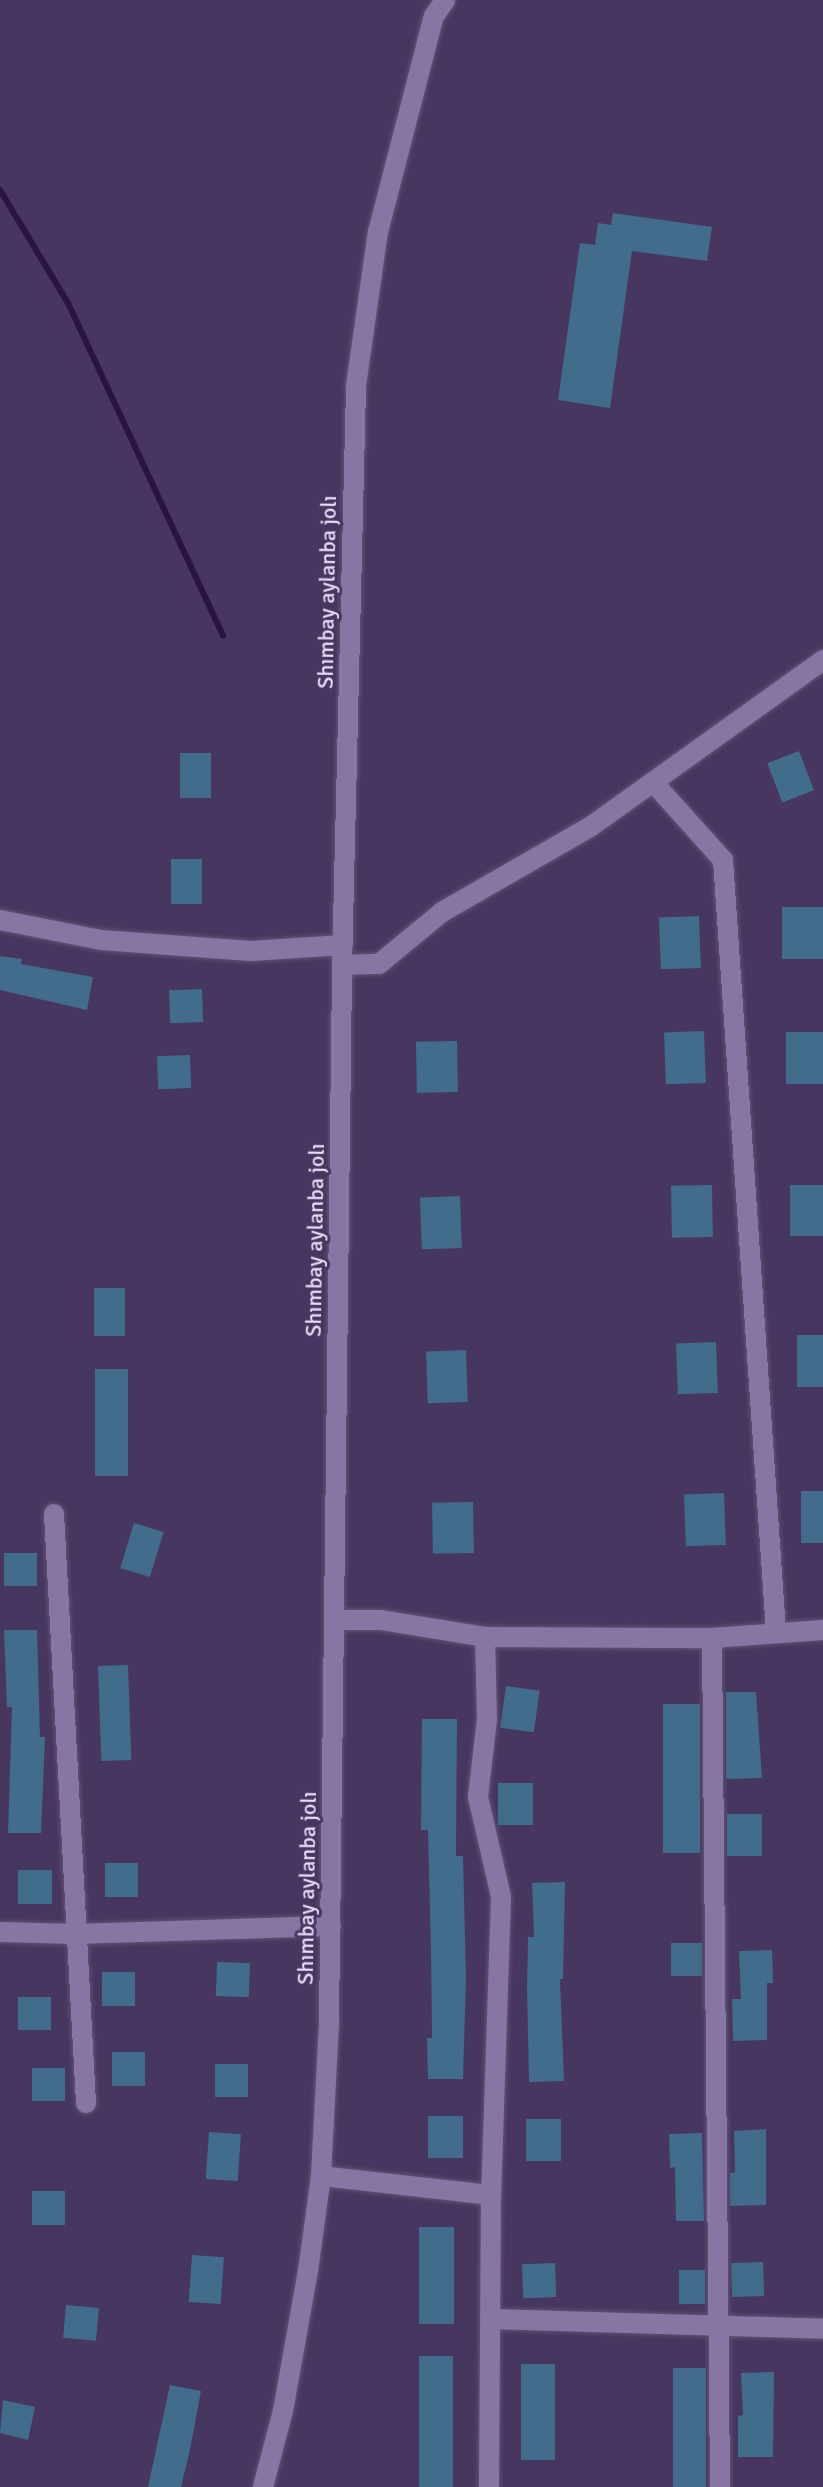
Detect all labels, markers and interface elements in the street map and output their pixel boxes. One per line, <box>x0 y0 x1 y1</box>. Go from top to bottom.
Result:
street label: Shımbay aylanba jolı <box>312 495 342 689</box>
street label: Shımbay aylanba jolı <box>300 1143 330 1337</box>
street label: Shımbay aylanba jolı <box>292 1791 322 1985</box>

